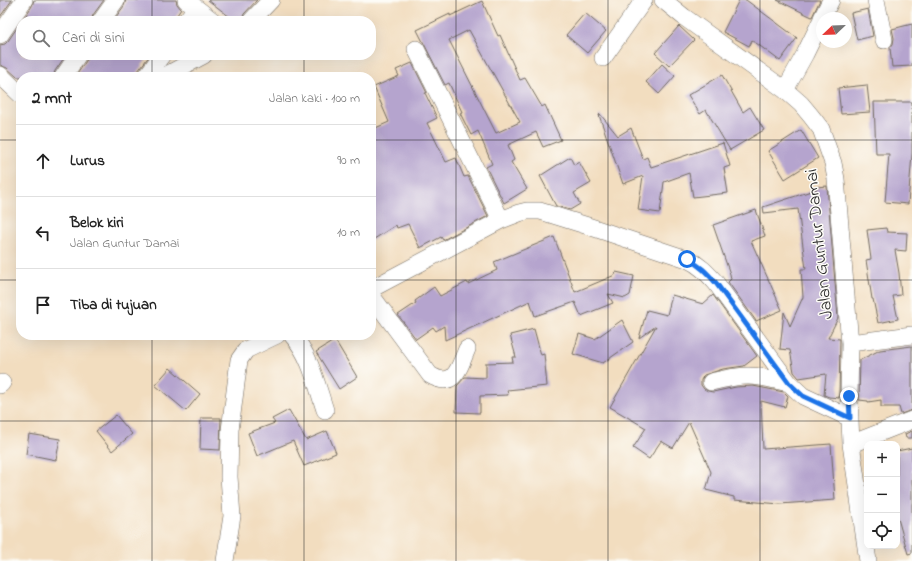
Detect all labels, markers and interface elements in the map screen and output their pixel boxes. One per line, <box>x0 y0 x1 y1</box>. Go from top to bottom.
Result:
north arrow <box>816 12 852 48</box>
search box <box>16 16 376 60</box>
icon: search <box>30 27 52 49</box>
text: Cari di sini <box>62 27 125 49</box>
text: 2 mnt <box>32 86 72 111</box>
text: Jalan kaki · 100 m <box>269 89 360 108</box>
icon: ahead <box>32 150 54 172</box>
text: Lurus <box>70 150 105 172</box>
text: 90 m <box>337 151 360 170</box>
street label: Jalan Guntur Damai <box>799 167 841 321</box>
text: Belok kiri <box>70 212 124 234</box>
icon: left <box>32 222 54 244</box>
text: 10 m <box>337 223 360 242</box>
text: Jalan Guntur Damai <box>70 234 179 253</box>
route start <box>678 250 696 268</box>
icon: arrive <box>32 294 54 316</box>
text: Tiba di tujuan <box>70 294 157 316</box>
route end <box>840 387 858 405</box>
map controls <box>864 441 900 549</box>
button: + <box>864 441 900 477</box>
button: − <box>864 477 900 513</box>
button: locate <box>864 513 900 549</box>

